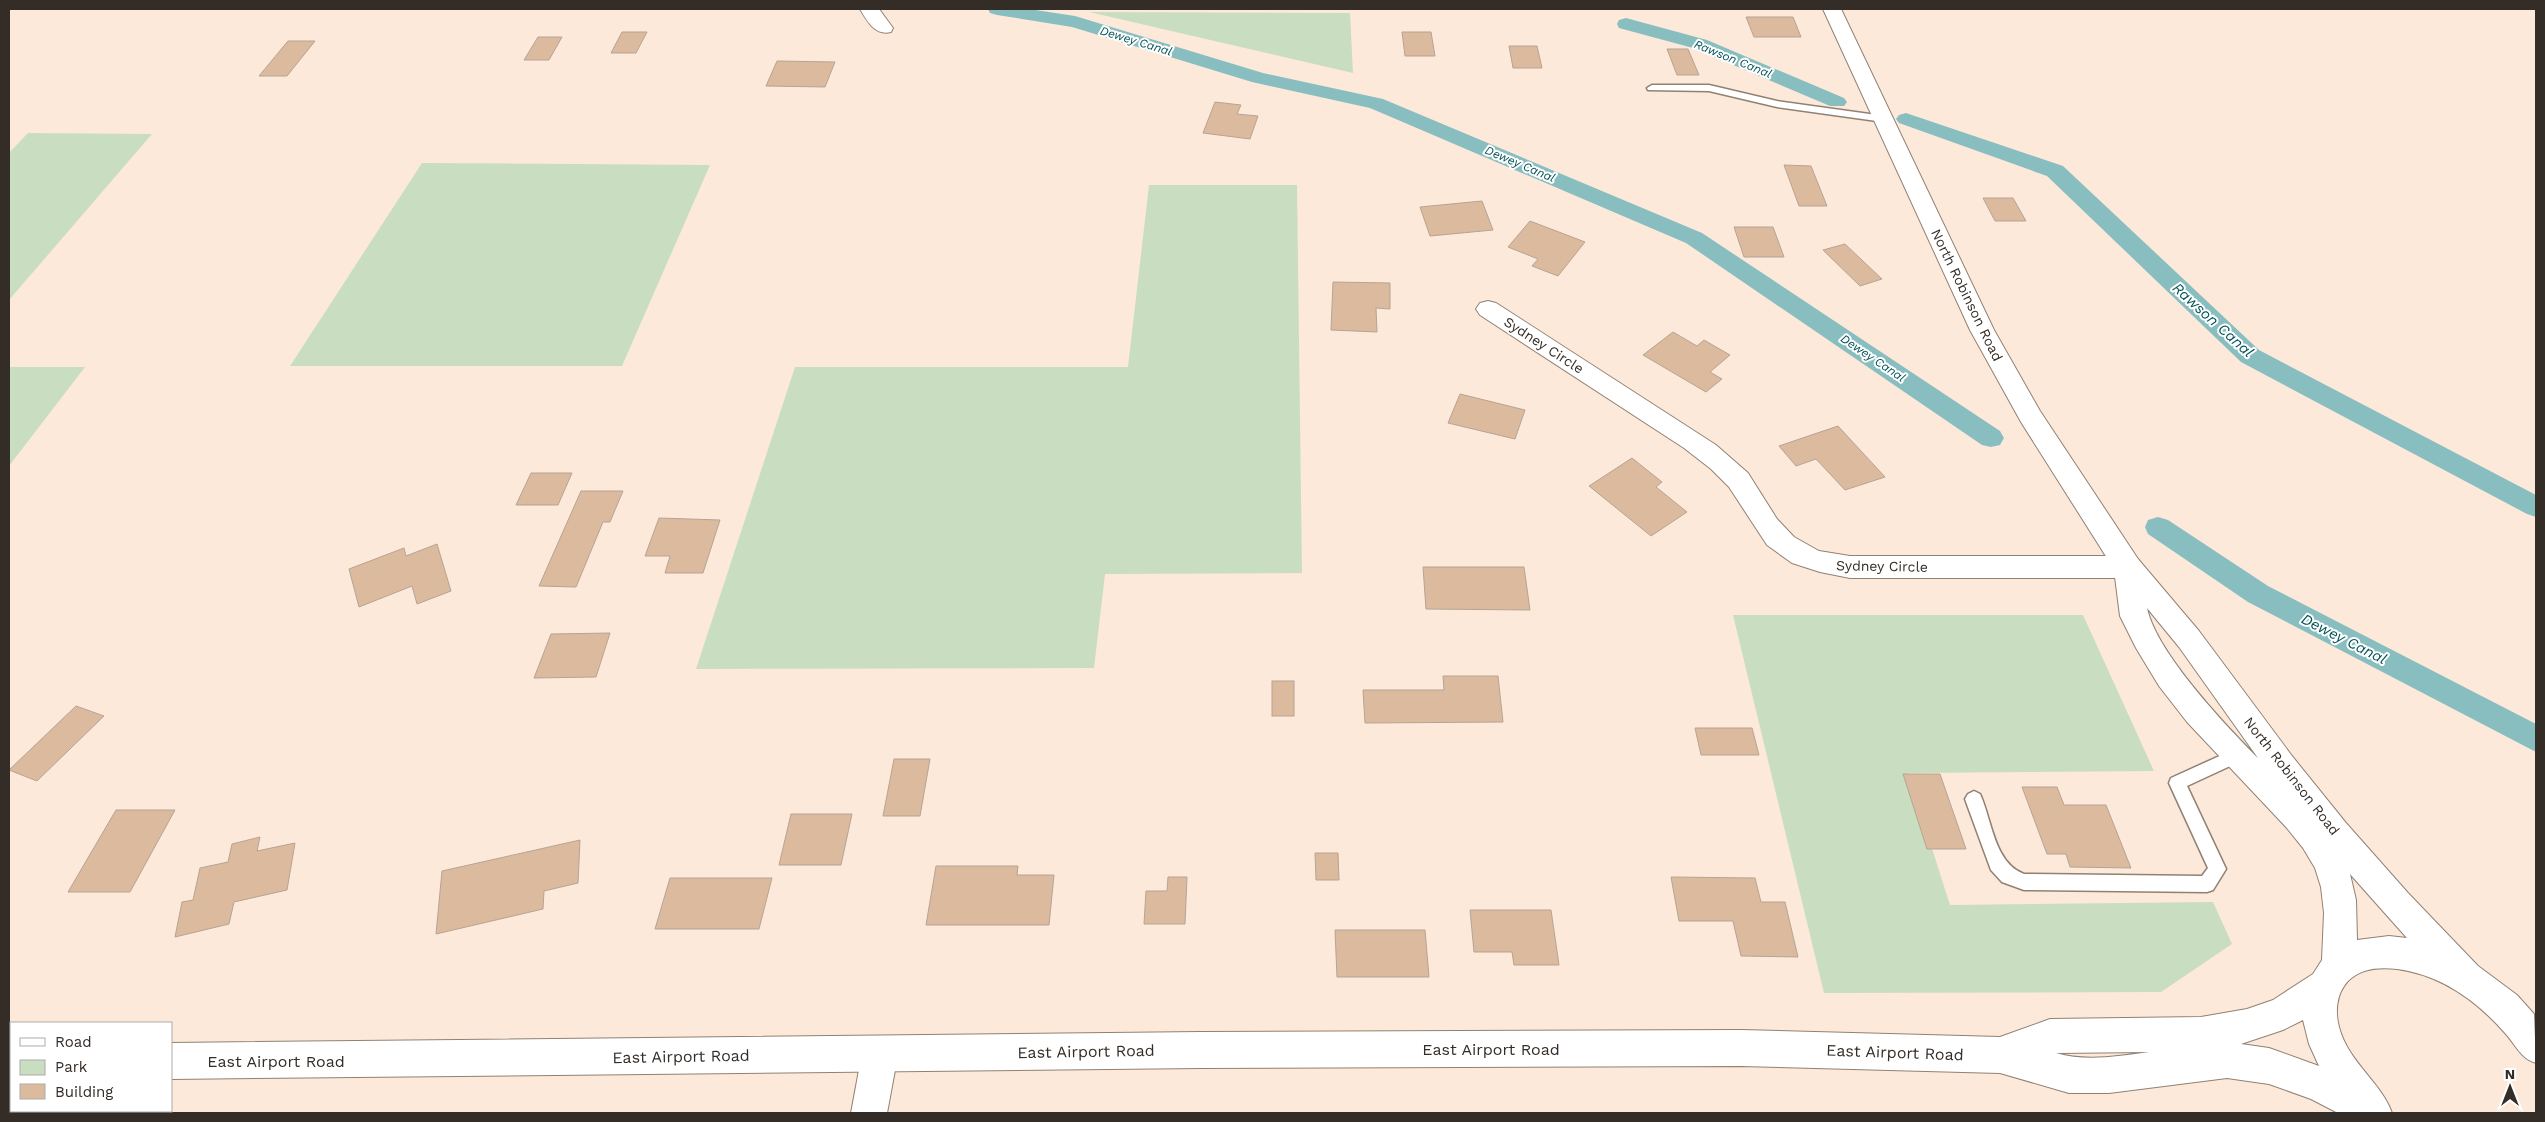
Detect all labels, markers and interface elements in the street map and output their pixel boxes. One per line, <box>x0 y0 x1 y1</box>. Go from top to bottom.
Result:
water label: Dewey Canal <box>1098 23 1174 59</box>
water label: Rawson Canal <box>1692 37 1774 81</box>
water label: Dewey Canal <box>1483 143 1557 185</box>
street label: North Robinson Road <box>1928 226 2006 364</box>
water label: Rawson Canal <box>2169 279 2258 361</box>
street label: Sydney Circle <box>1501 313 1587 377</box>
water label: Dewey Canal <box>1838 331 1908 385</box>
street label: Sydney Circle <box>1836 557 1928 575</box>
water label: Dewey Canal <box>2298 610 2390 668</box>
street label: North Robinson Road <box>2241 714 2343 838</box>
legend <box>10 1022 172 1112</box>
text: Road <box>55 1033 92 1051</box>
street label: East Airport Road <box>1422 1040 1560 1059</box>
street label: East Airport Road <box>1017 1041 1155 1062</box>
street label: East Airport Road <box>1826 1041 1964 1064</box>
street label: East Airport Road <box>612 1046 750 1067</box>
street label: East Airport Road <box>207 1052 345 1071</box>
text: Park <box>55 1058 88 1076</box>
north arrow <box>2485 1062 2535 1112</box>
text: N <box>2505 1066 2515 1082</box>
text: Building <box>55 1083 113 1101</box>

